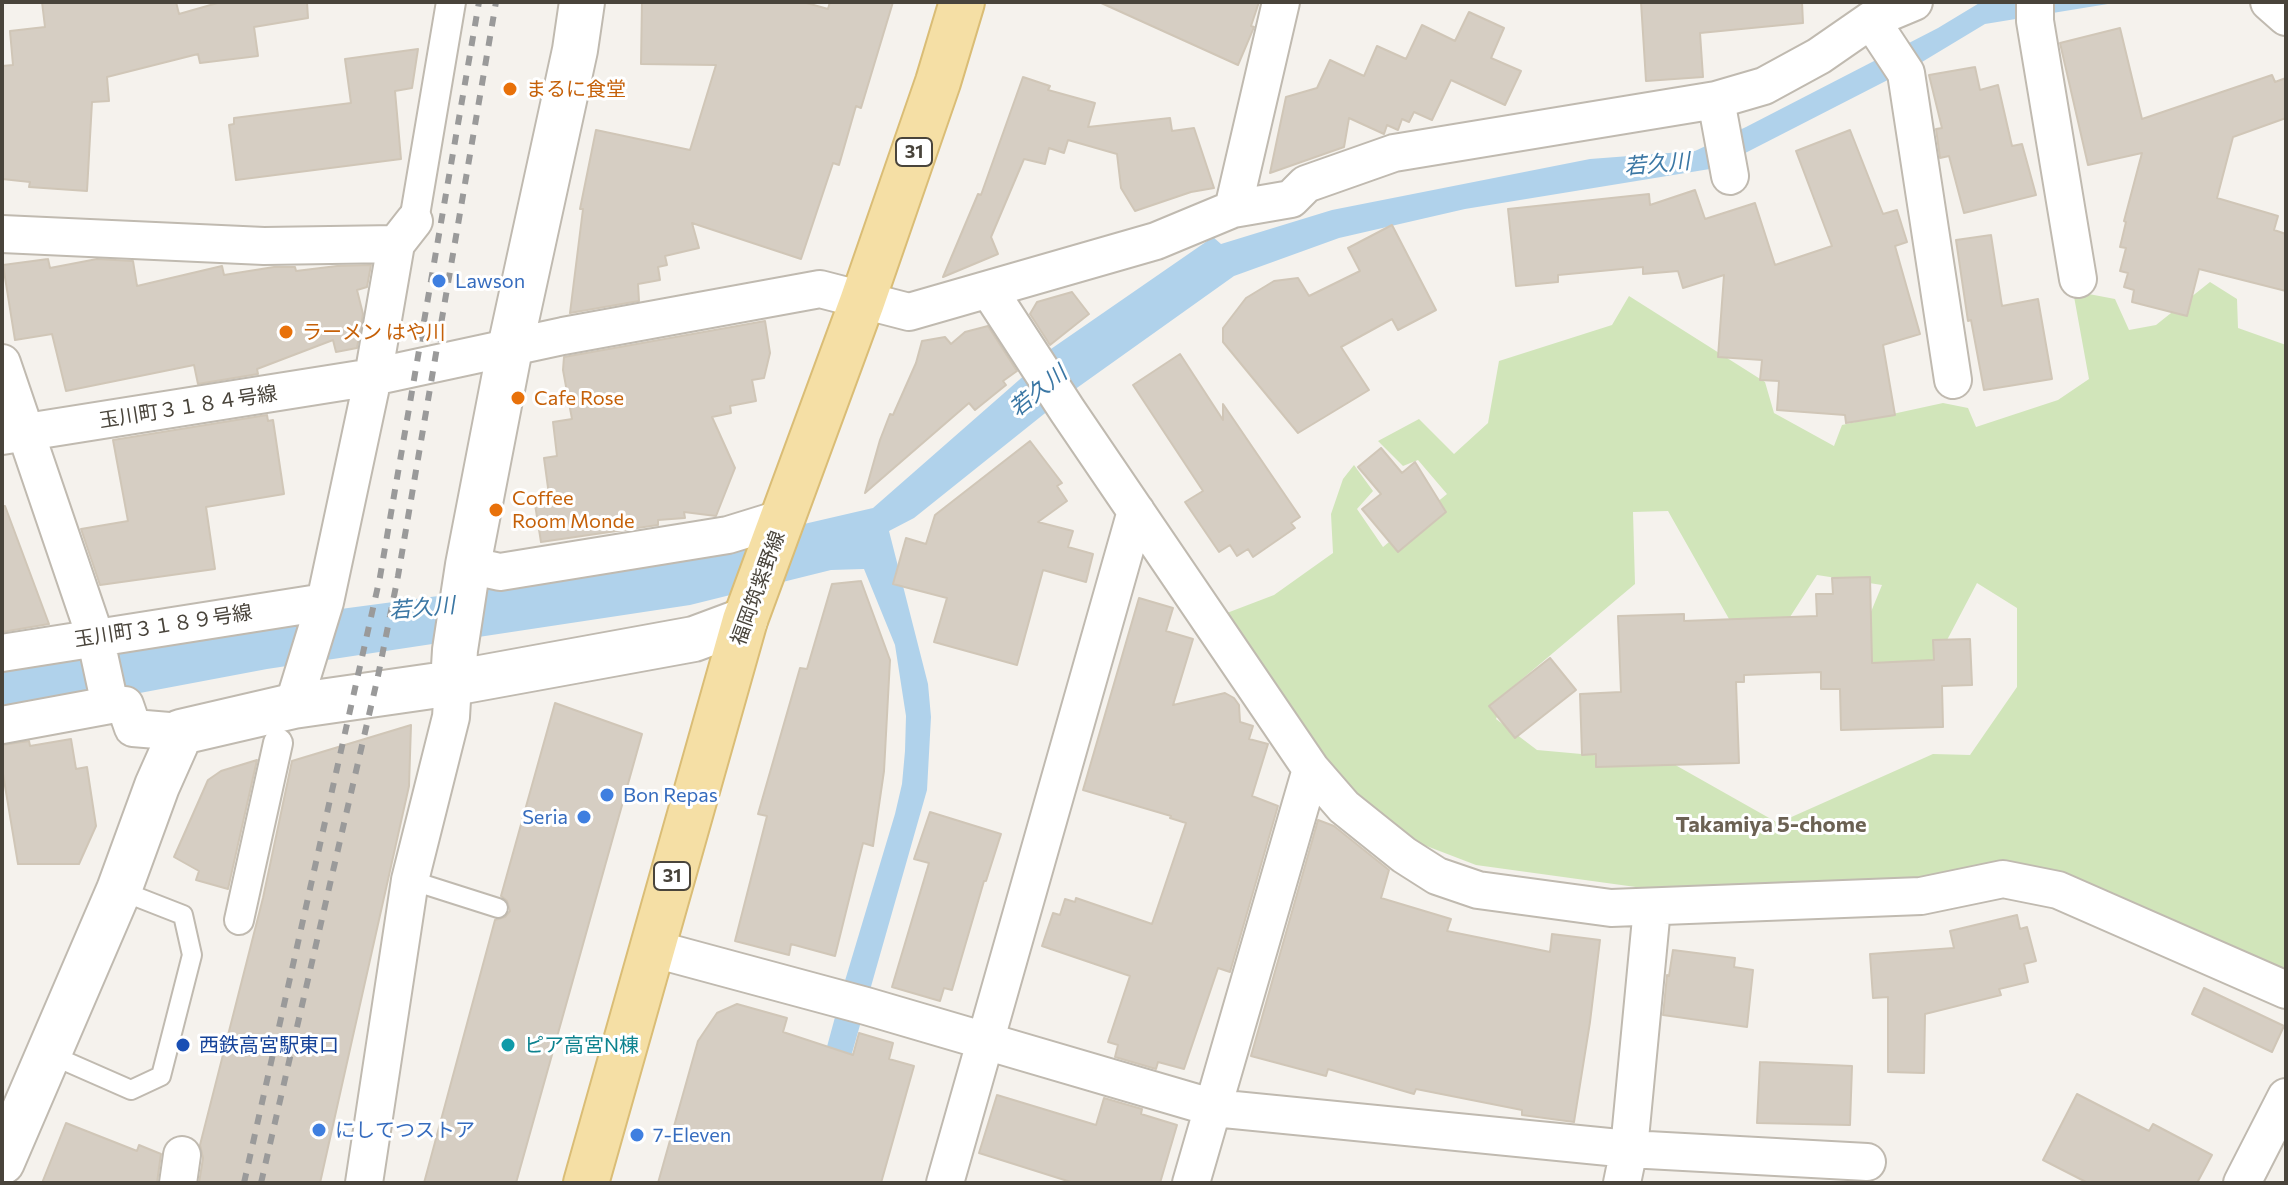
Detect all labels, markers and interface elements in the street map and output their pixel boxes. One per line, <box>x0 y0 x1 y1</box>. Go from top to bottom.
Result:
place label: まるに食堂 <box>526 77 626 101</box>
marker: まるに食堂 <box>501 80 519 98</box>
road number: 31 <box>896 138 932 166</box>
water label: 若久川 <box>1623 148 1691 180</box>
place label: Lawson <box>455 269 525 293</box>
marker: Lawson <box>430 272 448 290</box>
place label: ラーメン はや川 <box>302 320 446 344</box>
marker: ラーメン はや川 <box>277 323 295 341</box>
water label: 若久川 <box>1004 360 1072 422</box>
street label: 玉川町３１８４号線 <box>97 381 279 433</box>
place label: Cafe Rose <box>534 386 624 410</box>
marker: Cafe Rose <box>509 389 527 407</box>
place label: Coffee Room Monde <box>512 486 635 533</box>
marker: Coffee Room Monde <box>487 501 505 519</box>
street label: 福岡筑紫野線 <box>726 528 790 648</box>
water label: 若久川 <box>388 592 456 624</box>
street label: 玉川町３１８９号線 <box>72 600 254 652</box>
place label: Bon Repas <box>623 783 718 807</box>
marker: Bon Repas <box>598 786 616 804</box>
place label: Seria <box>522 805 568 829</box>
marker: Seria <box>575 808 593 826</box>
district label: Takamiya 5-chome <box>1676 812 1866 838</box>
road number: 31 <box>654 862 690 890</box>
place label: 西鉄高宮駅東口 <box>199 1033 339 1057</box>
place label: ピア高宮N棟 <box>524 1033 639 1057</box>
marker: 西鉄高宮駅東口 <box>174 1036 192 1054</box>
marker: ピア高宮N棟 <box>499 1036 517 1054</box>
place label: にしてつストア <box>335 1118 475 1142</box>
marker: にしてつストア <box>310 1121 328 1139</box>
place label: 7-Eleven <box>653 1123 731 1147</box>
marker: 7-Eleven <box>628 1126 646 1144</box>

